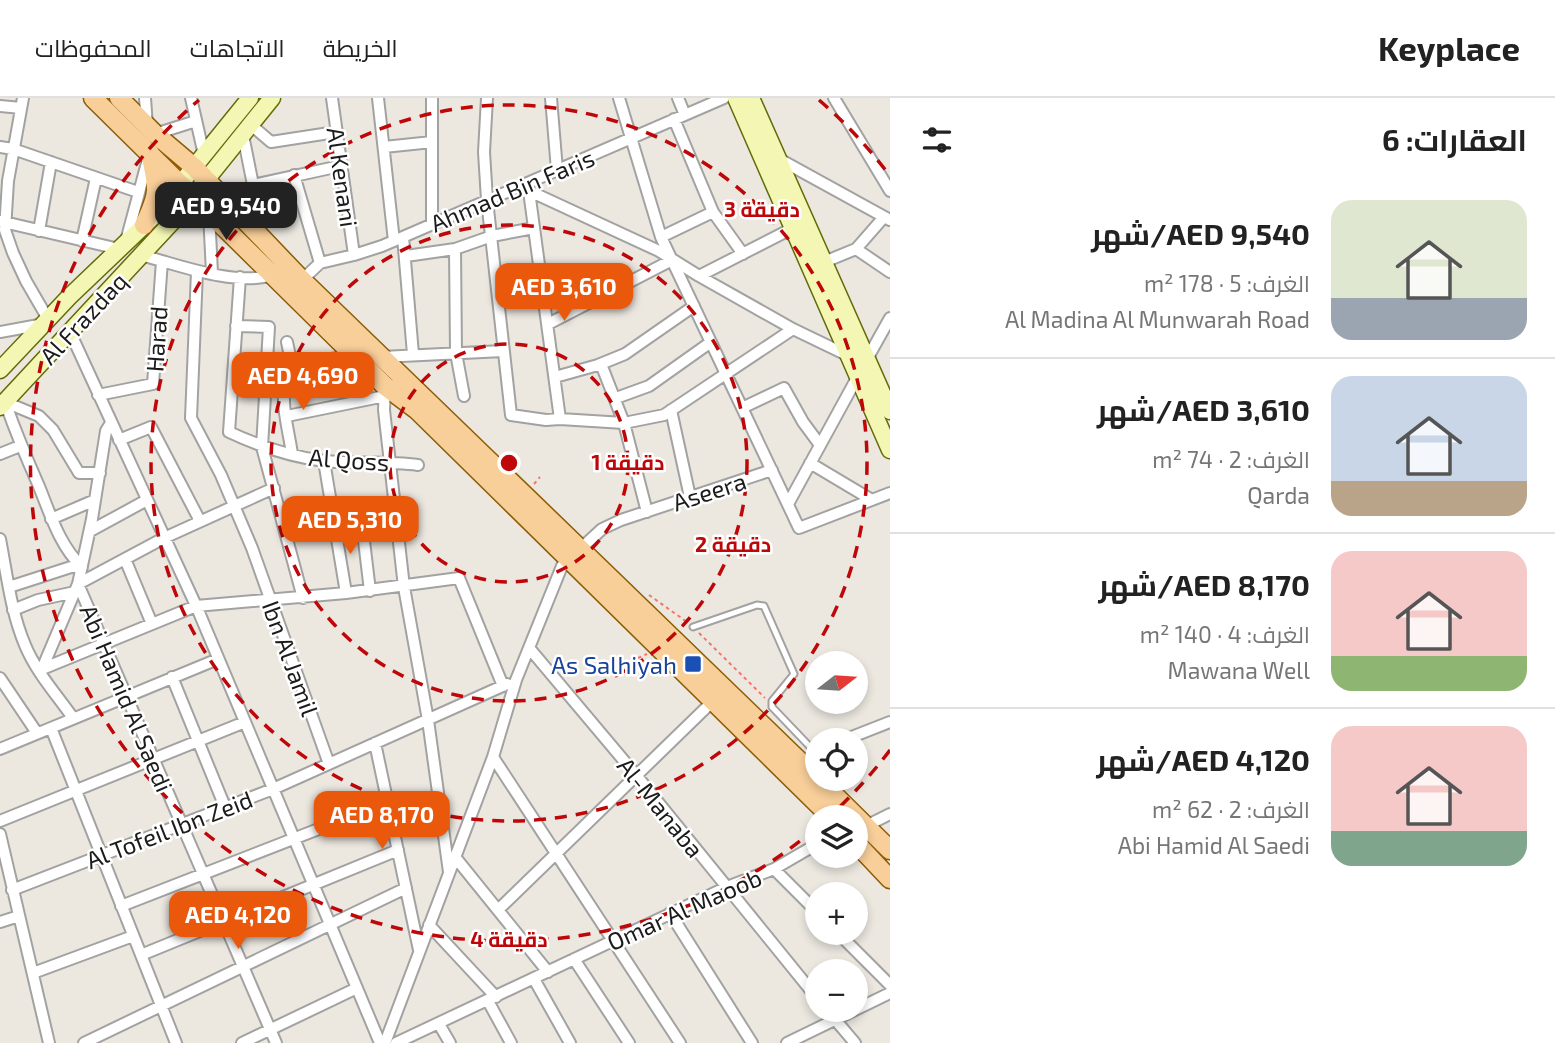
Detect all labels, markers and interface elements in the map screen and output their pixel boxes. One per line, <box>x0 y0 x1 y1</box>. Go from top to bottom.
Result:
text: Keyplace <box>1378 28 1520 68</box>
text: المحفوظات <box>35 33 152 62</box>
text: الاتجاهات <box>190 33 285 62</box>
text: الخريطة <box>323 33 398 62</box>
icon: filters <box>918 121 956 159</box>
text: العقارات: 6 <box>1382 121 1527 157</box>
street label: Al Kenani <box>322 125 364 229</box>
street label: Ahmad Bin Faris <box>425 142 599 238</box>
pin: AED 9,540 <box>146 183 306 242</box>
text: AED 9,540 <box>171 191 281 219</box>
text: 3 دقيقة <box>724 196 800 222</box>
text: AED 9,540/شهر <box>1091 215 1310 251</box>
icon: home <box>1387 228 1471 312</box>
pin: AED 3,610 <box>484 264 644 323</box>
street label: Al Frazdaq <box>33 266 133 370</box>
text: الغرف: 5 · 178 m² <box>1144 269 1310 297</box>
text: AED 3,610 <box>511 272 617 300</box>
street label: Harad <box>139 305 173 373</box>
text: Al Madina Al Munwarah Road <box>1005 305 1310 333</box>
pin: AED 4,690 <box>223 352 383 412</box>
text: AED 4,690 <box>248 361 358 389</box>
text: AED 3,610/شهر <box>1097 391 1310 427</box>
icon: home <box>1387 404 1471 488</box>
street label: Al Qoss <box>308 442 390 476</box>
text: الغرف: 2 · 74 m² <box>1152 445 1310 473</box>
text: 1 دقيقة <box>592 449 664 475</box>
centre of rings <box>497 451 521 475</box>
street label: Aseera <box>669 466 749 516</box>
text: Qarda <box>1247 481 1310 509</box>
pin: AED 5,310 <box>270 496 430 556</box>
text: AED 5,310 <box>298 505 402 533</box>
text: 2 دقيقة <box>695 531 771 557</box>
text: AED 8,170/شهر <box>1098 566 1310 602</box>
icon: home <box>1387 579 1471 663</box>
street label: Ibn Al Jamil <box>257 596 325 720</box>
street label: Abi Hamid Al Saedi <box>74 600 180 796</box>
text: الغرف: 4 · 140 m² <box>1140 620 1310 648</box>
place label: As Salhiyah <box>551 650 677 679</box>
north arrow <box>805 651 868 714</box>
map controls <box>805 651 868 1022</box>
marker: As Salhiyah <box>683 654 703 674</box>
text: Mawana Well <box>1167 656 1310 684</box>
button: locate <box>805 728 868 791</box>
text: AED 4,120/شهر <box>1096 741 1310 777</box>
street label: Al-Manaba <box>612 751 710 863</box>
icon: home <box>1387 754 1471 838</box>
street label: Al Tofeil Ibn Zeid <box>82 784 256 874</box>
pin: AED 8,170 <box>302 792 462 851</box>
text: الغرف: 2 · 62 m² <box>1152 795 1310 823</box>
text: AED 8,170 <box>330 800 434 828</box>
button: layers <box>805 805 868 868</box>
text: Abi Hamid Al Saedi <box>1118 831 1310 859</box>
street label: Omar Al Maoob <box>602 862 766 956</box>
button: + <box>805 882 868 945</box>
pin: AED 4,120 <box>158 892 318 951</box>
text: AED 4,120 <box>185 900 291 928</box>
text: 4 دقيقة <box>470 926 548 952</box>
button: − <box>805 959 868 1022</box>

